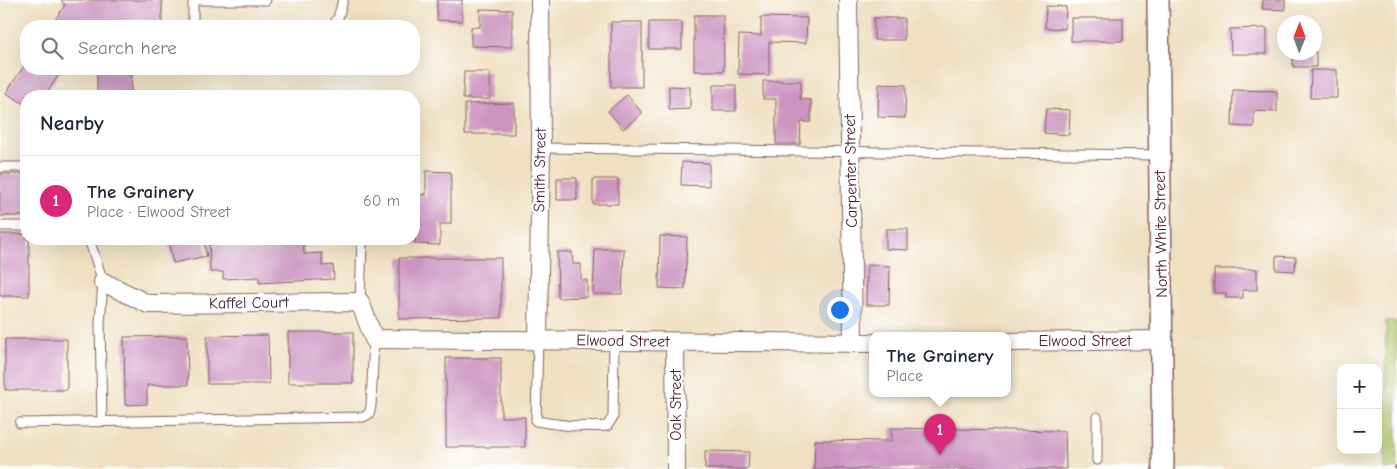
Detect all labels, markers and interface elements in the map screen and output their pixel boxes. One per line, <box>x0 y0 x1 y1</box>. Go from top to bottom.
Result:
north arrow <box>1277 15 1322 60</box>
search box <box>20 20 420 75</box>
icon: search <box>38 34 66 62</box>
text: Search here <box>78 37 177 59</box>
text: Nearby <box>40 111 104 135</box>
street label: Carpenter Street <box>841 114 861 228</box>
street label: Smith Street <box>530 127 550 212</box>
street label: North White Street <box>1151 170 1171 298</box>
text: The Grainery <box>87 181 194 203</box>
text: 1 <box>53 192 59 210</box>
text: 60 m <box>363 192 400 210</box>
text: Place · Elwood Street <box>87 203 230 221</box>
street label: Kaffel Court <box>209 293 290 313</box>
your location <box>827 297 853 323</box>
street label: Elwood Street <box>576 331 670 351</box>
popup <box>869 332 1011 397</box>
street label: Elwood Street <box>1038 332 1132 350</box>
text: The Grainery <box>887 345 993 367</box>
map controls <box>1337 364 1382 454</box>
button: + <box>1337 364 1382 409</box>
text: Place <box>887 367 923 385</box>
street label: Oak Street <box>667 369 685 441</box>
button: − <box>1337 409 1382 454</box>
pin: 1 <box>924 414 956 455</box>

